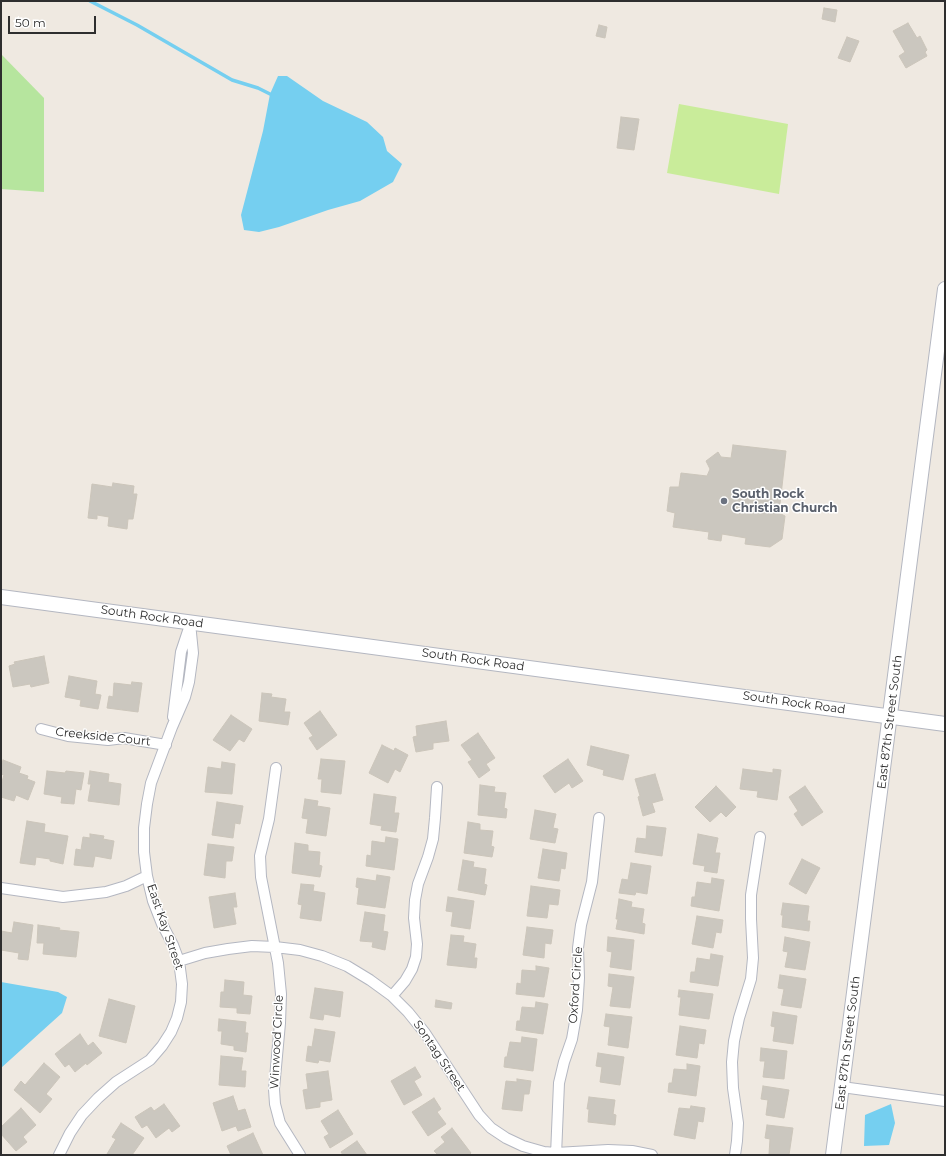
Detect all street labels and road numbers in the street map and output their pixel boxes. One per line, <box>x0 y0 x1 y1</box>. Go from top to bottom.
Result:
street label: South Rock Road <box>100 603 204 631</box>
street label: South Rock Road <box>421 646 525 674</box>
street label: East 87th Street South <box>875 654 905 790</box>
street label: South Rock Road <box>742 689 846 717</box>
street label: Creekside Court <box>55 725 151 749</box>
street label: East Kay Street <box>144 882 186 972</box>
street label: Oxford Circle <box>566 946 586 1024</box>
street label: East 87th Street South <box>833 975 863 1111</box>
street label: Winwood Circle <box>267 994 287 1090</box>
street label: Sontag Street <box>410 1018 468 1094</box>

